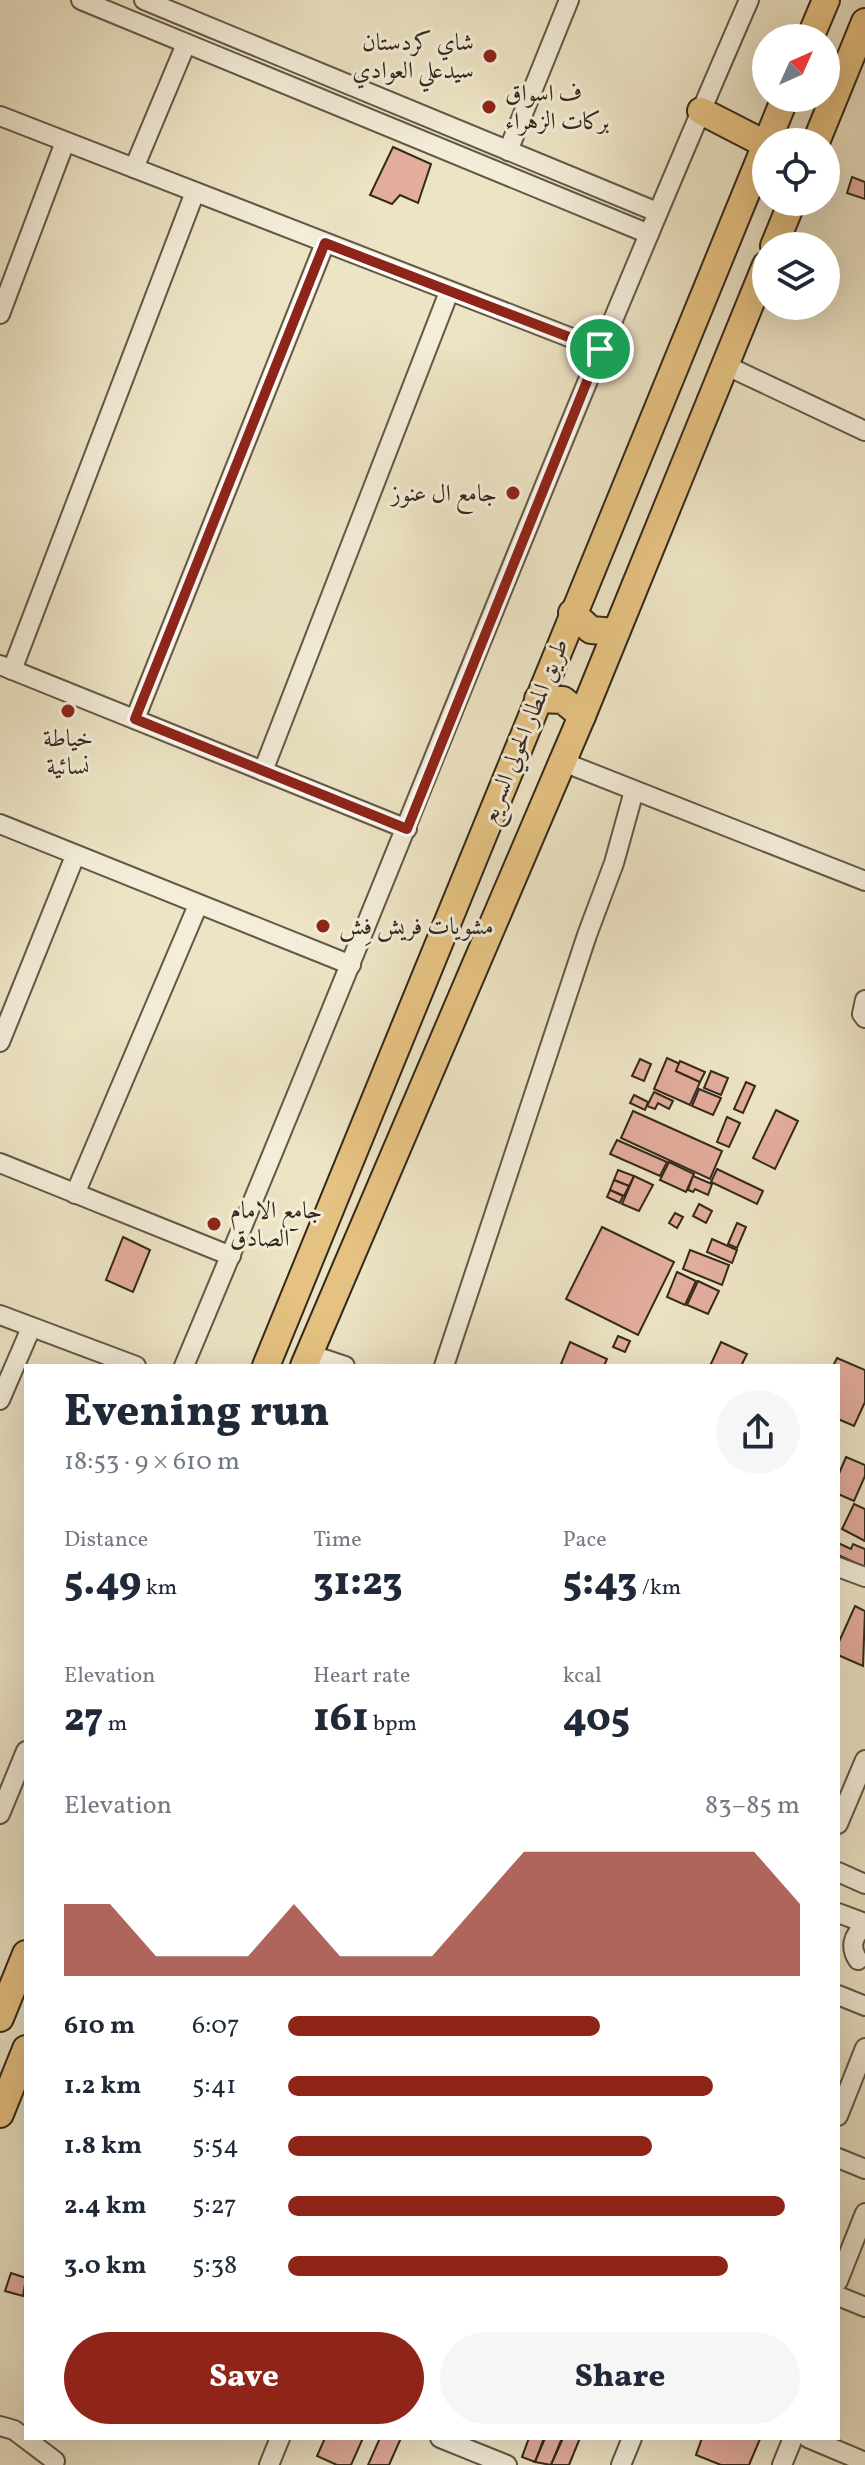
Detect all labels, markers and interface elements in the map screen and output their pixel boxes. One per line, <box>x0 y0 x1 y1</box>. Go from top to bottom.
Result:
north arrow <box>752 24 840 112</box>
map controls <box>752 24 840 320</box>
place label: شاي كردستان سيدعلي العوادي <box>352 27 474 93</box>
marker: شاي كردستان سيدعلي العوادي <box>481 47 499 65</box>
place label: ف اسواق بركات الزهراء <box>505 78 609 140</box>
marker: ف اسواق بركات الزهراء <box>480 98 498 116</box>
button: locate <box>752 128 840 216</box>
button: layers <box>752 232 840 320</box>
pin <box>566 315 634 383</box>
icon: arrive <box>578 327 622 371</box>
place label: جامع ال عنوز <box>389 478 497 515</box>
marker: جامع ال عنوز <box>504 484 522 502</box>
street label: طريق المطار الحولي السريع <box>473 634 581 831</box>
marker: خياطة نسائية <box>59 702 77 720</box>
place label: خياطة نسائية <box>43 723 93 785</box>
place label: مشويات فريش فِش <box>339 911 494 946</box>
marker: مشويات فريش فِش <box>314 917 332 935</box>
place label: جامع الامام الصادق <box>230 1195 322 1257</box>
marker: جامع الامام الصادق <box>205 1215 223 1233</box>
text: Evening run <box>64 1383 330 1444</box>
button: share <box>716 1390 800 1474</box>
text: 18:53 · 9 × 610 m <box>64 1444 240 1480</box>
text: Distance <box>64 1525 148 1556</box>
text: Time <box>313 1525 362 1556</box>
text: Pace <box>563 1525 607 1556</box>
text: 5.49 <box>64 1556 141 1612</box>
text: 31:23 <box>313 1556 403 1612</box>
text: 5:43 <box>563 1556 637 1612</box>
text: km <box>141 1573 177 1604</box>
text: /km <box>637 1573 681 1604</box>
text: Elevation <box>64 1661 155 1692</box>
text: Heart rate <box>313 1661 410 1692</box>
text: kcal <box>563 1661 602 1692</box>
text: 27 <box>64 1692 103 1748</box>
text: 161 <box>313 1692 369 1748</box>
text: 405 <box>563 1692 630 1748</box>
text: m <box>103 1709 127 1740</box>
text: bpm <box>369 1709 417 1740</box>
text: Elevation <box>64 1788 172 1824</box>
text: 83–85 m <box>705 1788 800 1824</box>
text: 610 m <box>64 2008 135 2044</box>
text: 6:07 <box>192 2008 240 2044</box>
text: 1.2 km <box>64 2068 141 2104</box>
text: 5:41 <box>192 2068 236 2104</box>
text: 1.8 km <box>64 2128 142 2164</box>
text: 5:54 <box>192 2128 239 2164</box>
text: 2.4 km <box>64 2188 147 2224</box>
text: 5:27 <box>192 2188 237 2224</box>
text: 3.0 km <box>64 2248 147 2284</box>
text: 5:38 <box>192 2248 237 2284</box>
button: Save <box>64 2332 424 2424</box>
button: Share <box>440 2332 800 2424</box>

